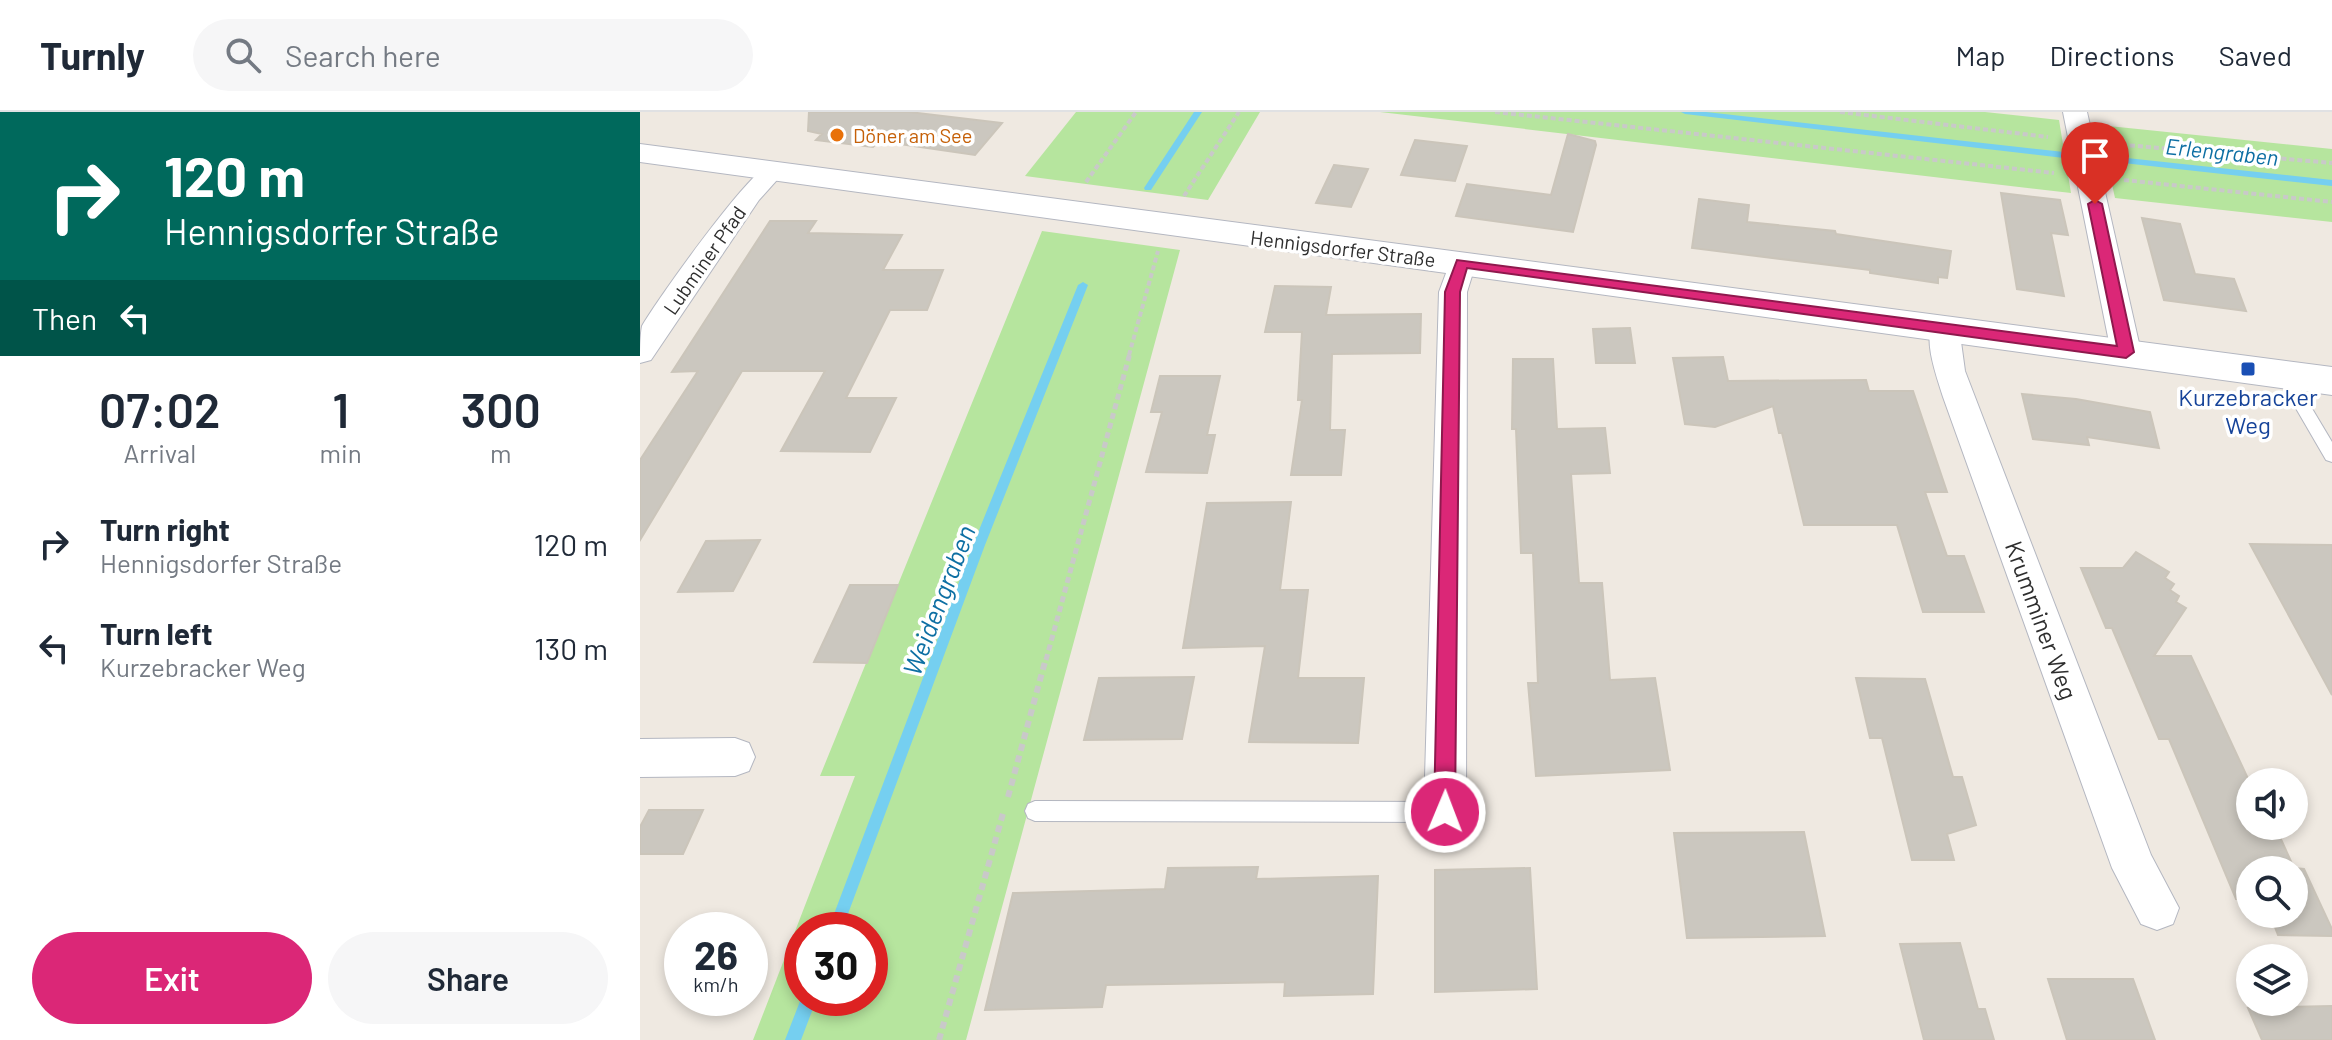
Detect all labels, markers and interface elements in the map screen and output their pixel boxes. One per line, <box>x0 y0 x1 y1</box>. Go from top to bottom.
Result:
search box <box>193 19 753 91</box>
text: Turnly <box>40 32 145 78</box>
icon: search <box>221 33 265 77</box>
text: Search here <box>285 37 441 73</box>
text: Map <box>1956 38 2005 72</box>
text: Directions <box>2049 38 2175 72</box>
text: Saved <box>2219 38 2292 72</box>
pin <box>2061 122 2129 204</box>
place label: Döner am See <box>853 123 972 147</box>
marker: Döner am See <box>828 126 846 144</box>
water label: Erlengraben <box>2164 132 2280 170</box>
icon: arrive <box>2073 134 2117 178</box>
text: 120 m <box>164 141 305 208</box>
icon: right <box>32 144 136 248</box>
street label: Lubminer Pfad <box>658 201 750 319</box>
text: Hennigsdorfer Straße <box>164 209 499 252</box>
street label: Hennigsdorfer Straße <box>1249 225 1437 271</box>
icon: left <box>113 296 157 340</box>
text: Then <box>32 300 97 336</box>
marker: Kurzebracker Weg <box>2239 360 2257 378</box>
text: 07:02 <box>99 380 221 438</box>
text: 1 <box>332 380 349 438</box>
text: 300 <box>461 380 541 438</box>
place label: Kurzebracker Weg <box>2178 382 2318 439</box>
text: Arrival <box>123 437 196 468</box>
text: min <box>320 437 362 468</box>
text: m <box>490 437 512 468</box>
text: Turn right <box>100 511 230 547</box>
water label: Weidengraben <box>895 521 981 679</box>
icon: right <box>32 522 76 566</box>
text: 120 m <box>534 526 608 562</box>
street label: Krumminer Weg <box>2000 537 2084 703</box>
text: Hennigsdorfer Straße <box>100 547 342 578</box>
text: Turn left <box>100 615 213 651</box>
icon: left <box>32 626 76 670</box>
text: 130 m <box>534 630 608 666</box>
text: Kurzebracker Weg <box>100 651 306 682</box>
map controls <box>2236 768 2308 1016</box>
button: sound <box>2236 768 2308 840</box>
position arrow <box>1403 770 1487 854</box>
button: search <box>2236 856 2308 928</box>
speed limit sign: 30 <box>784 912 888 1016</box>
text: 26 <box>694 930 738 978</box>
button: Exit <box>32 932 312 1024</box>
button: Share <box>328 932 608 1024</box>
button: layers <box>2236 944 2308 1016</box>
text: km/h <box>693 972 739 996</box>

